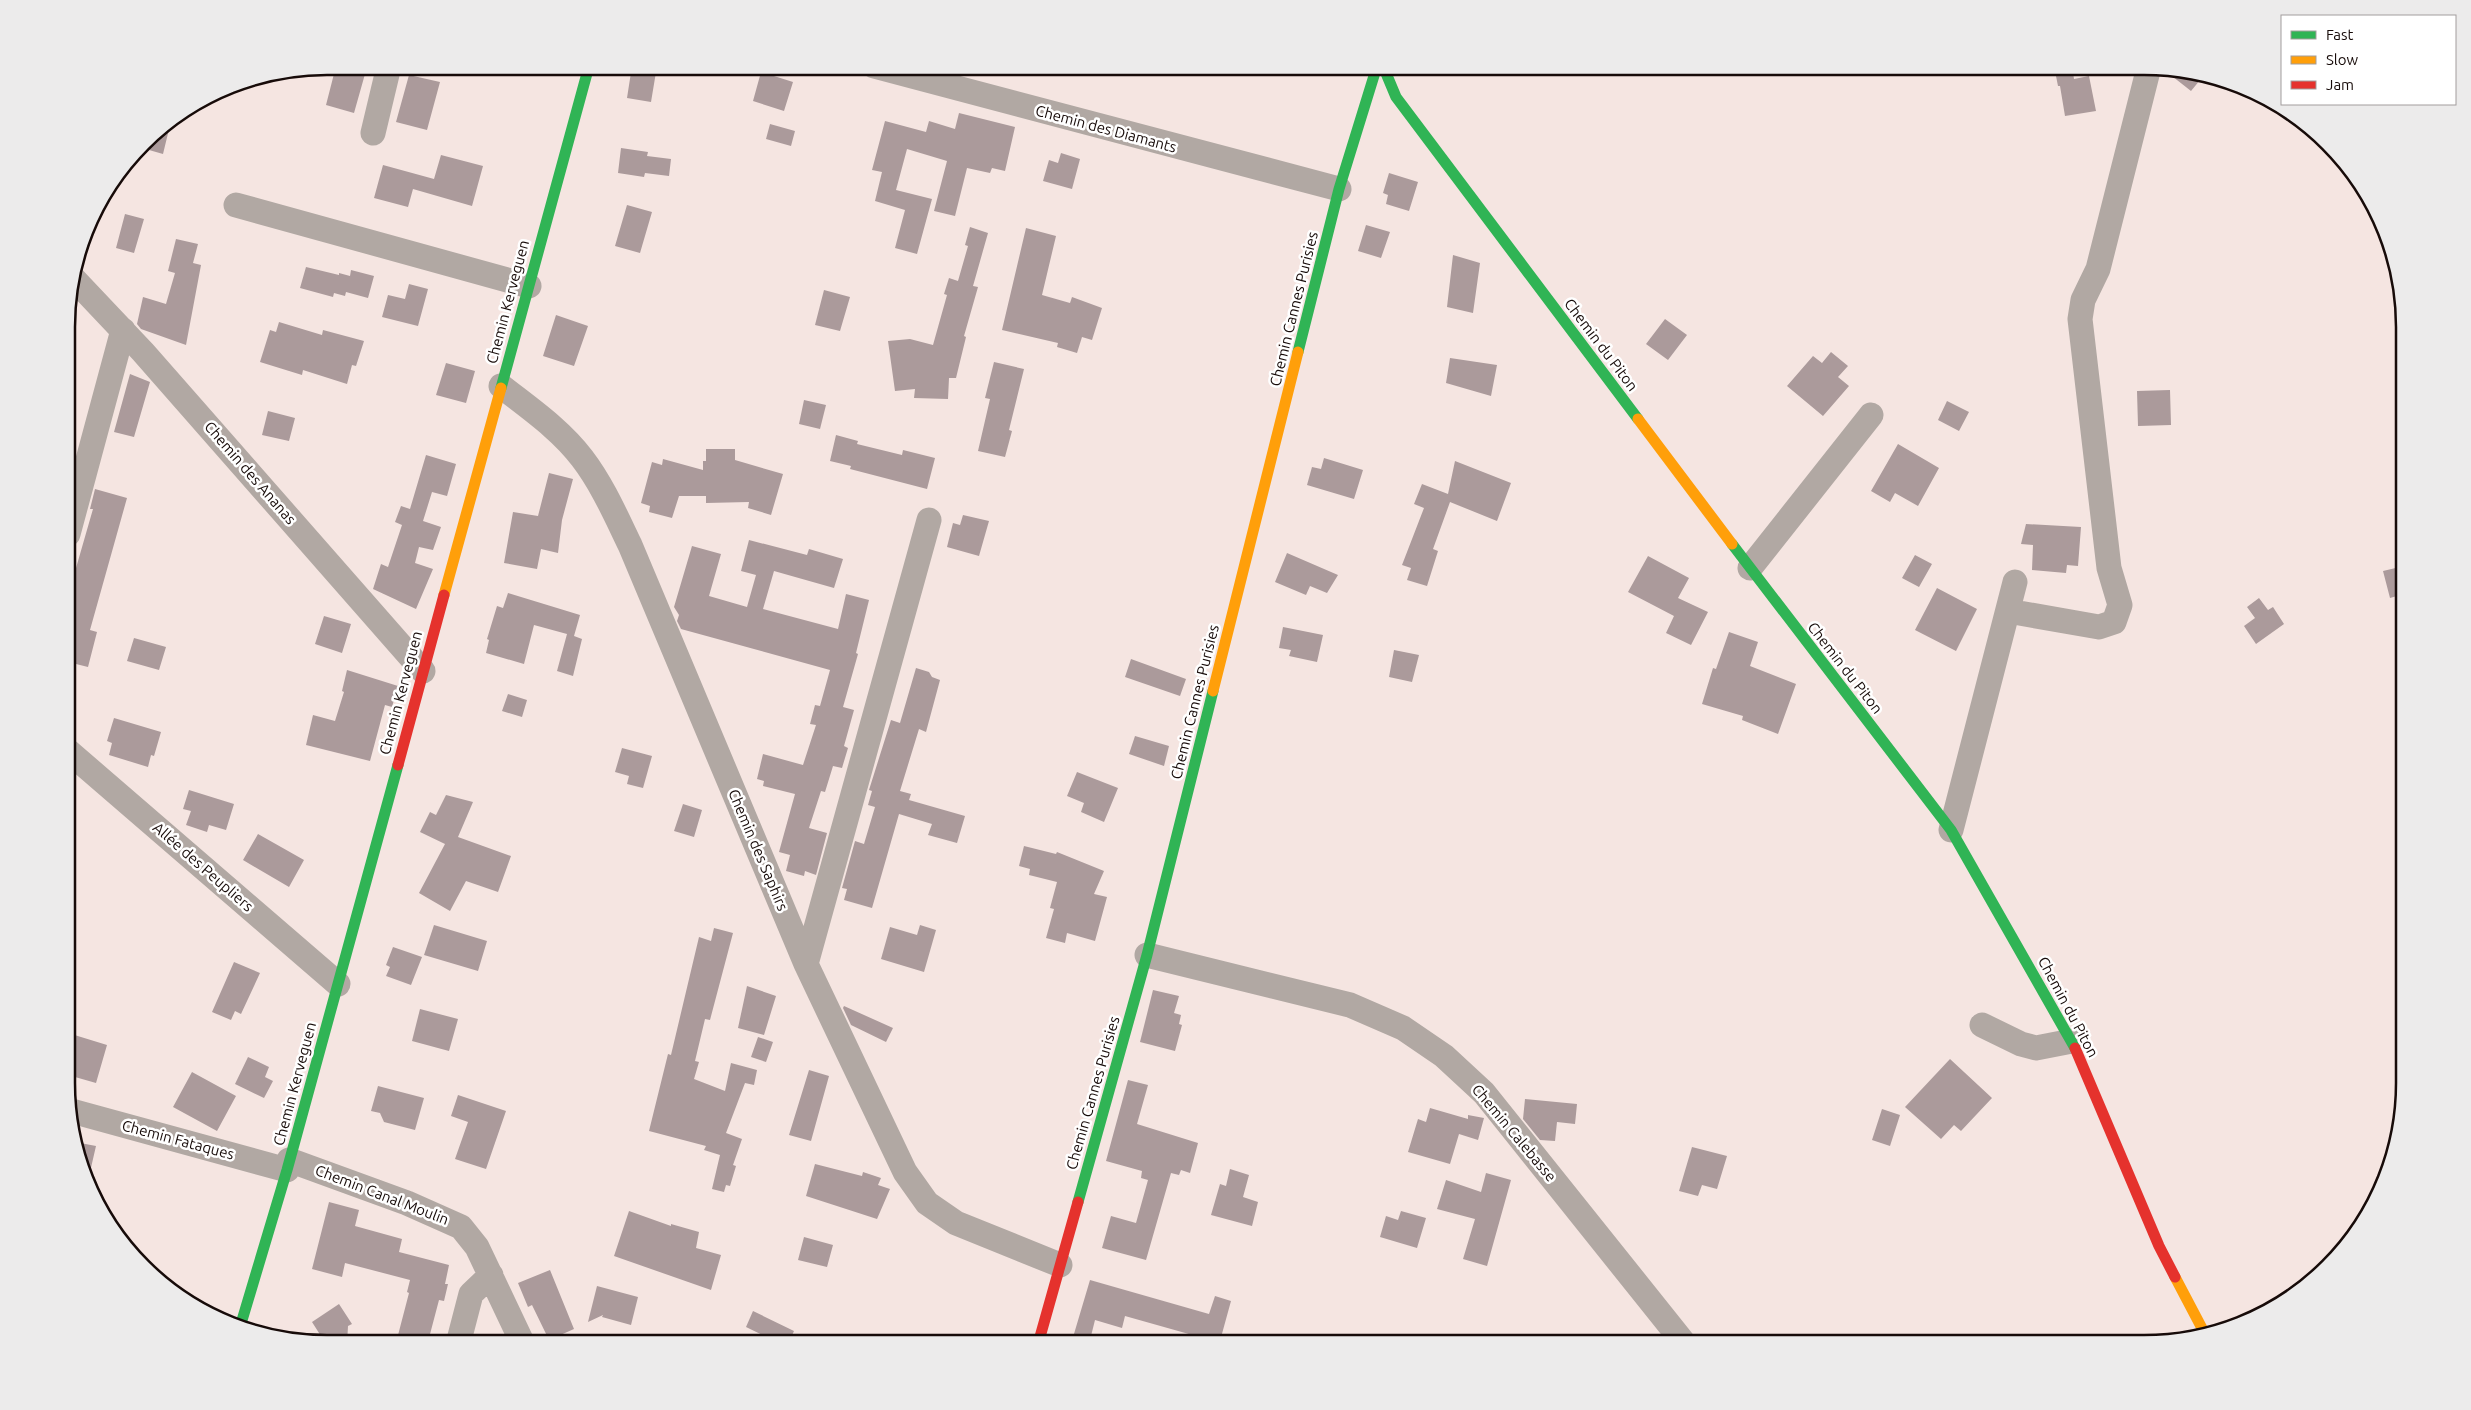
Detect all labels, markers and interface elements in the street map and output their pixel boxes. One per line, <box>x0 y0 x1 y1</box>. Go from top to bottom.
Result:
legend <box>2281 15 2456 105</box>
text: Fast <box>2326 26 2354 43</box>
text: Slow <box>2326 51 2359 68</box>
text: Jam <box>2326 76 2354 93</box>
street label: Chemin des Diamants <box>1034 102 1178 156</box>
street label: Chemin Cannes Purisies <box>1266 230 1321 388</box>
street label: Chemin Kerveguen <box>483 238 532 366</box>
street label: Chemin du Piton <box>1561 295 1642 394</box>
street label: Chemin des Ananas <box>201 418 300 527</box>
street label: Chemin du Piton <box>1804 619 1886 717</box>
street label: Chemin Cannes Purisies <box>1167 623 1222 781</box>
street label: Chemin Kerveguen <box>376 629 425 757</box>
street label: Chemin des Saphirs <box>725 786 792 913</box>
street label: Allée des Peupliers <box>150 819 257 915</box>
street label: Chemin du Piton <box>2035 954 2102 1060</box>
street label: Chemin Cannes Purisies <box>1062 1014 1123 1171</box>
street label: Chemin Kerveguen <box>270 1020 319 1148</box>
street label: Chemin Calebasse <box>1469 1081 1560 1185</box>
street label: Chemin Fataques <box>120 1116 236 1163</box>
street label: Chemin Canal Moulin <box>313 1161 451 1228</box>

